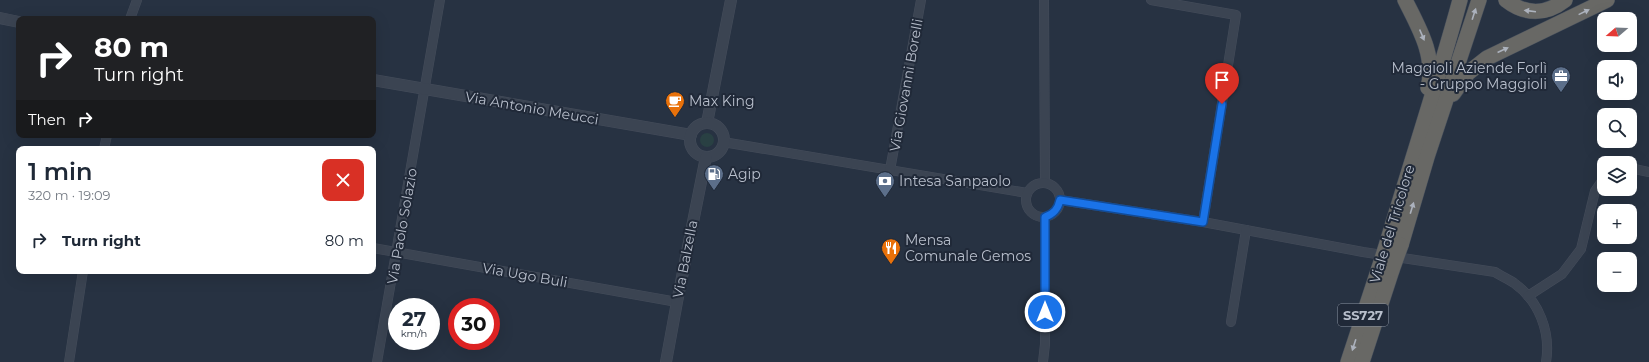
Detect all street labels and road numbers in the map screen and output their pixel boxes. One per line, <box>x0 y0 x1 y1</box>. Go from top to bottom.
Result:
street label: Via Giovanni Borelli <box>885 17 927 153</box>
street label: Via Antonio Meucci <box>464 87 600 129</box>
street label: Viale del Tricolore <box>1365 163 1419 285</box>
street label: Via Paolo Solazio <box>383 166 421 285</box>
street label: Via Balzella <box>669 218 701 300</box>
street label: Via Ugo Buli <box>481 259 569 291</box>
road number: SS727 <box>1338 304 1388 326</box>

